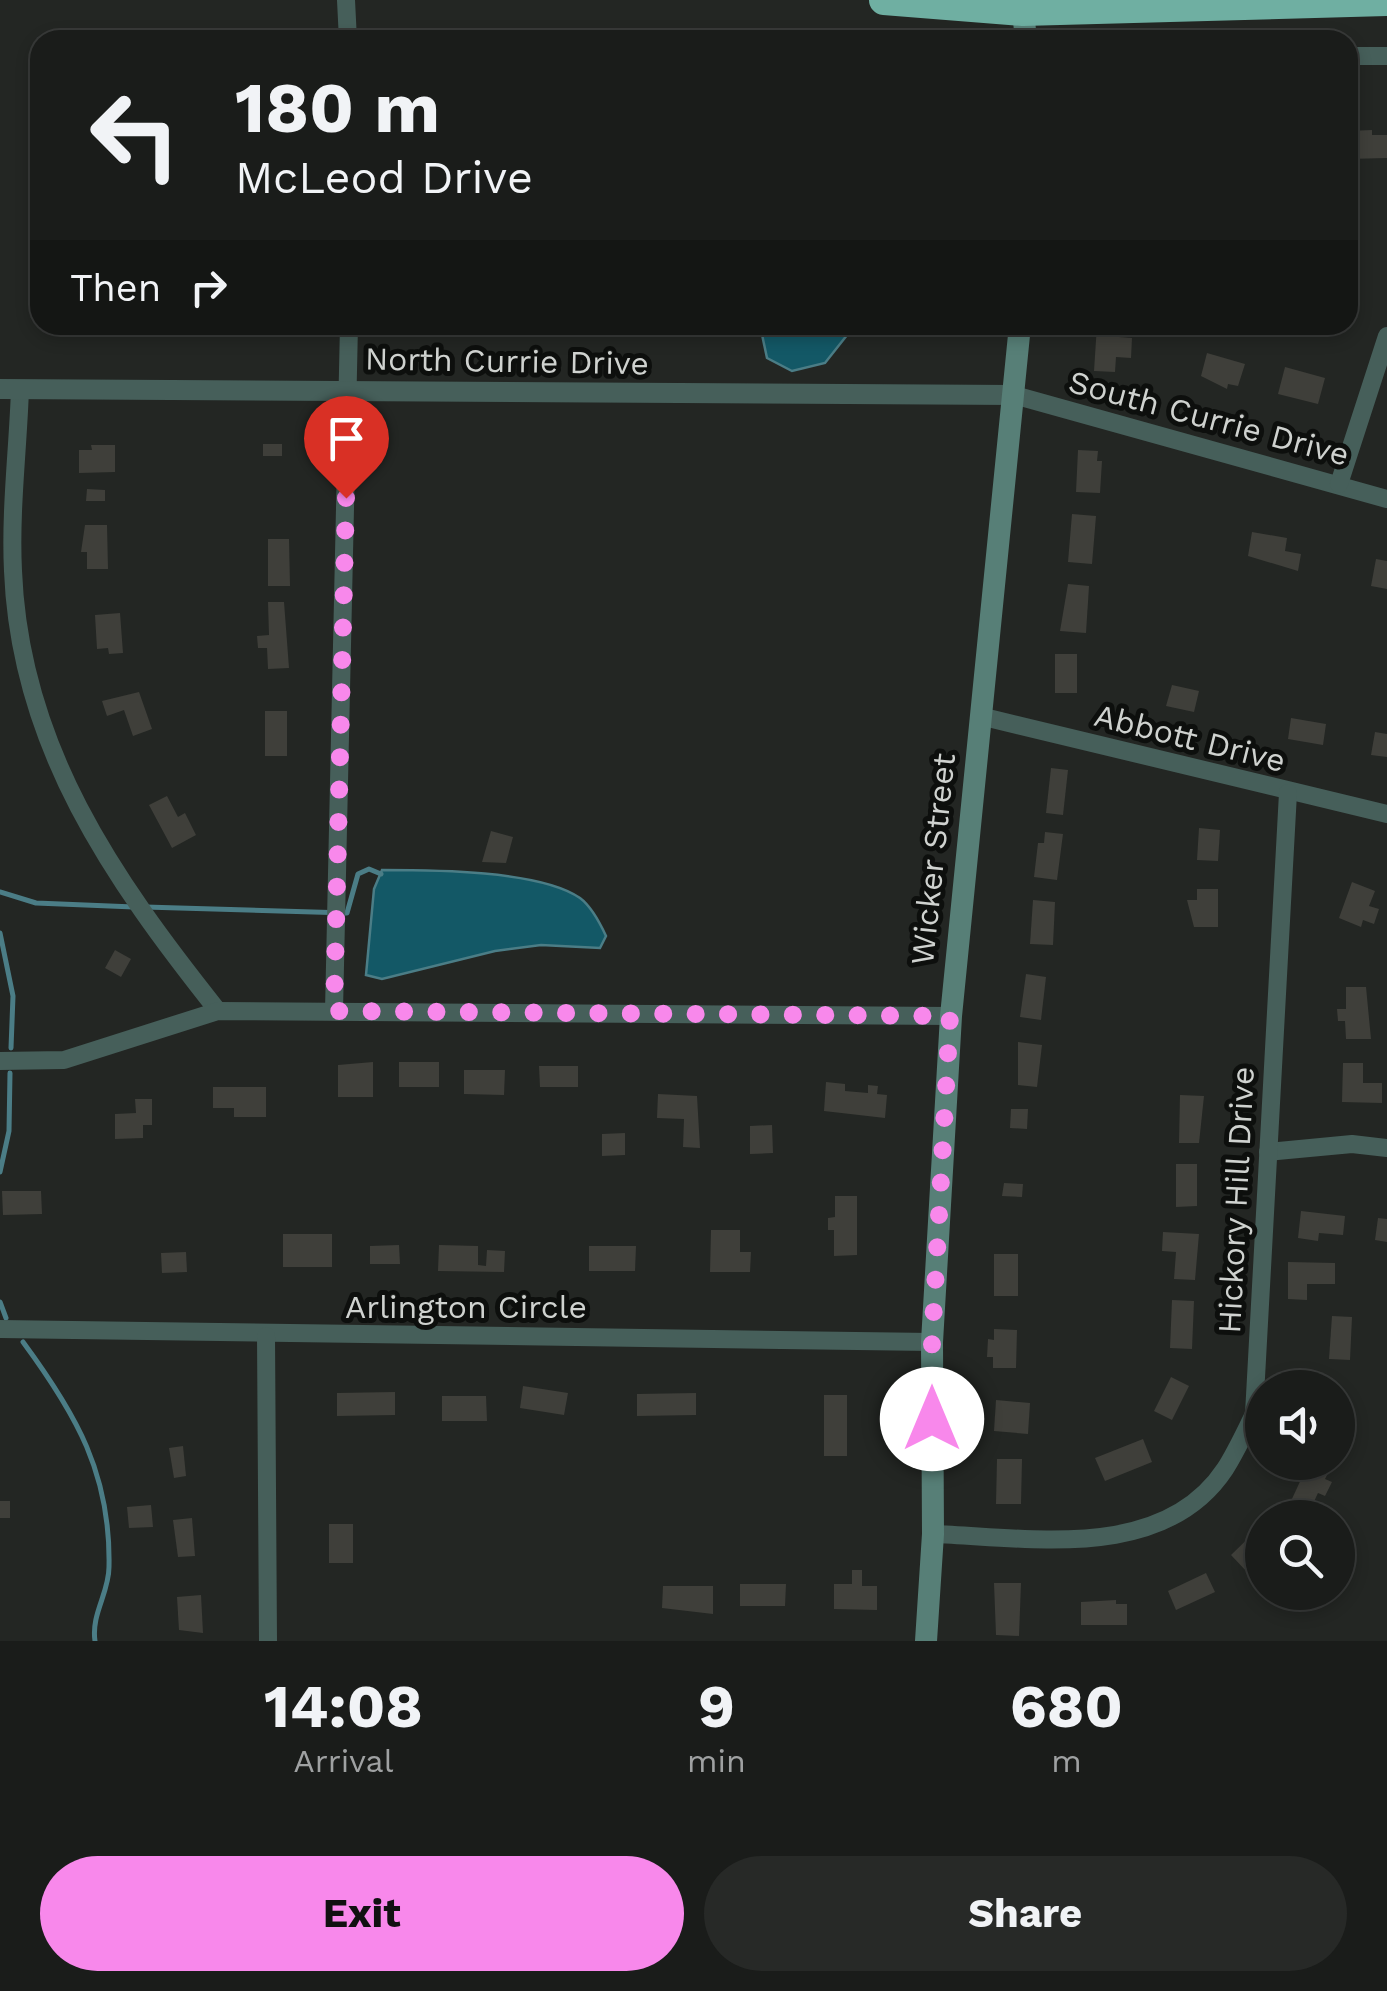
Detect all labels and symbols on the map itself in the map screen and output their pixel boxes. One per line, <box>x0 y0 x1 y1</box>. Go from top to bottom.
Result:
street label: North Currie Drive <box>365 340 649 382</box>
street label: South Currie Drive <box>1065 362 1353 474</box>
pin <box>304 396 389 499</box>
street label: Abbott Drive <box>1091 696 1289 780</box>
street label: Wicker Street <box>903 751 963 967</box>
street label: Hickory Hill Drive <box>1210 1066 1262 1334</box>
street label: Arlington Circle <box>345 1288 587 1326</box>
position arrow <box>880 1367 984 1471</box>

